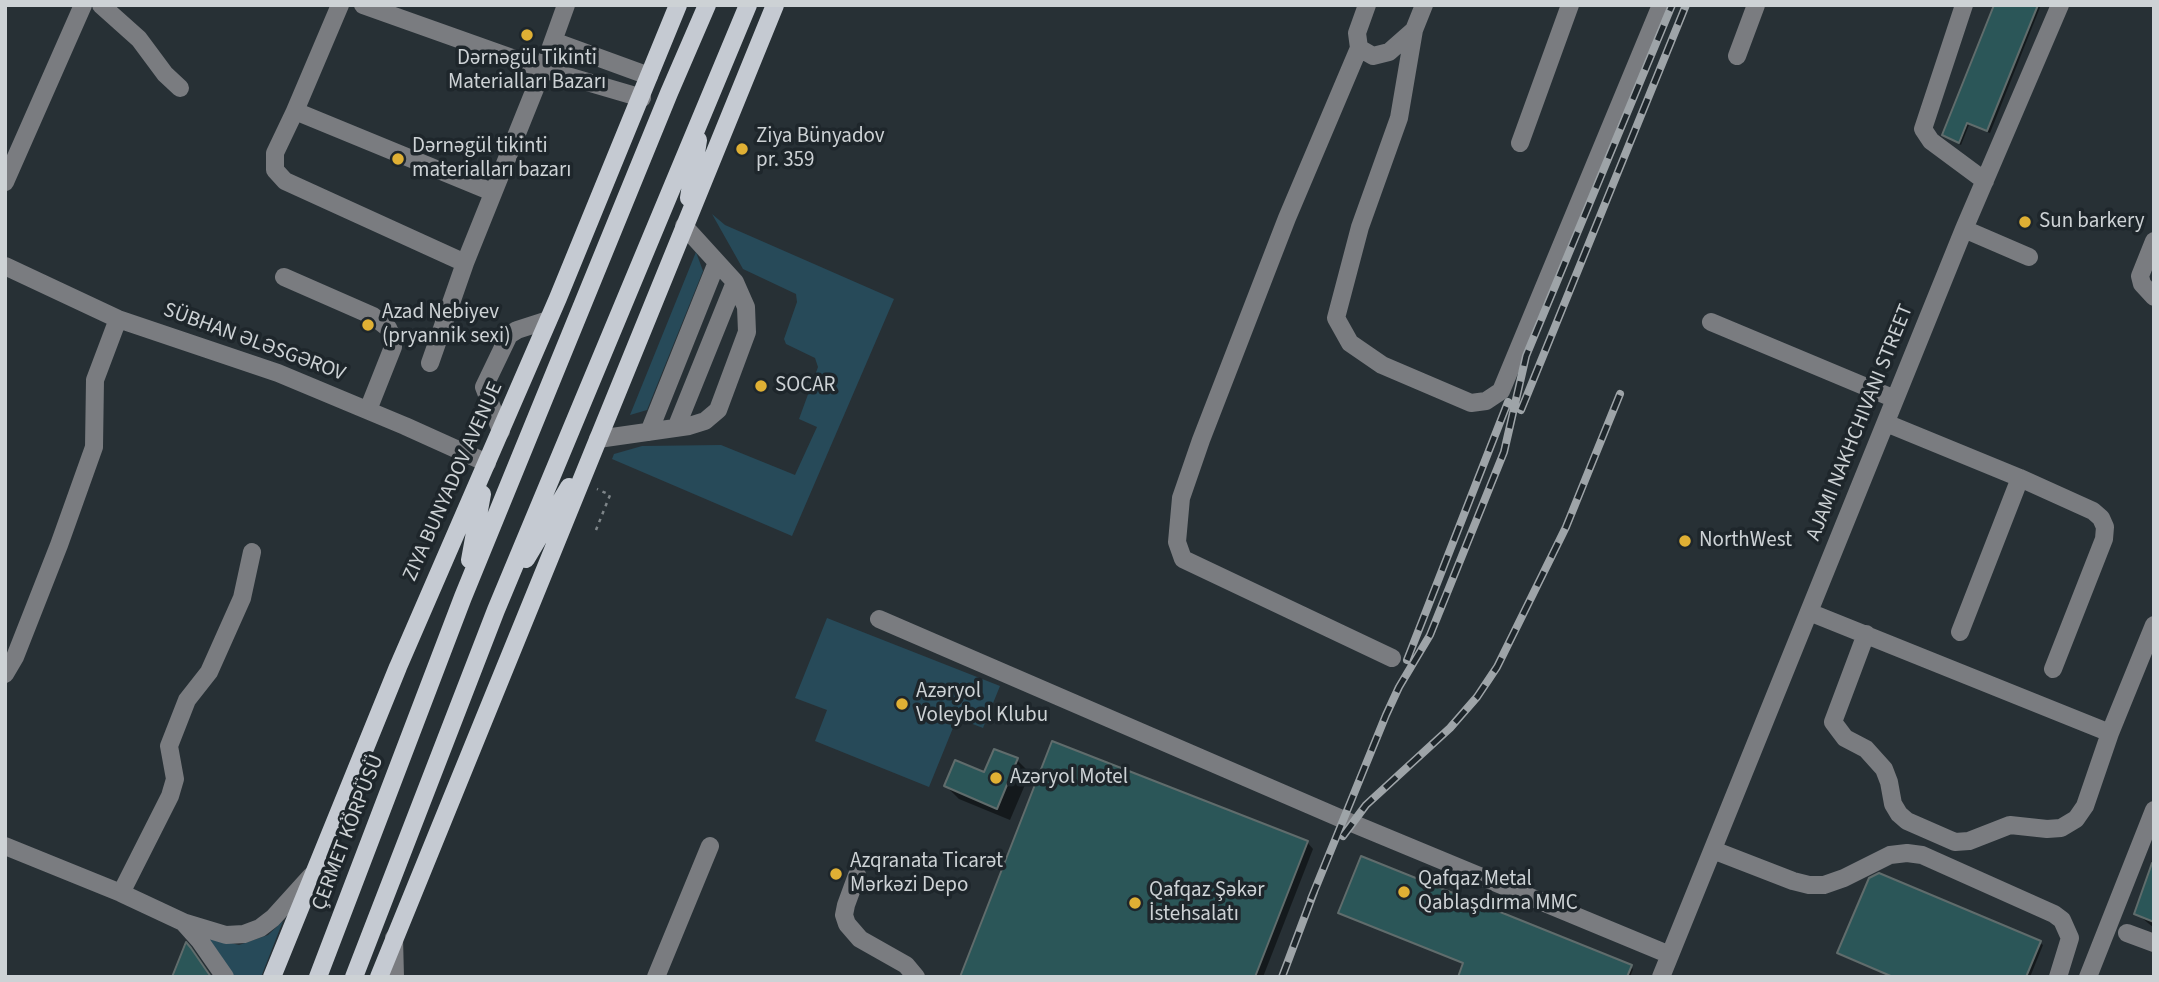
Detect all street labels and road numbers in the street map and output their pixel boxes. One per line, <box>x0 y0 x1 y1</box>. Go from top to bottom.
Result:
street label: SÜBHAN ƏLƏSGƏROV <box>160 298 348 388</box>
street label: AJAMI NAKHCHIVANI STREET <box>1802 301 1920 545</box>
street label: ZIYA BUNYADOV AVENUE <box>399 378 509 586</box>
street label: ÇERMET KÖRPÜSÜ <box>308 752 390 914</box>

